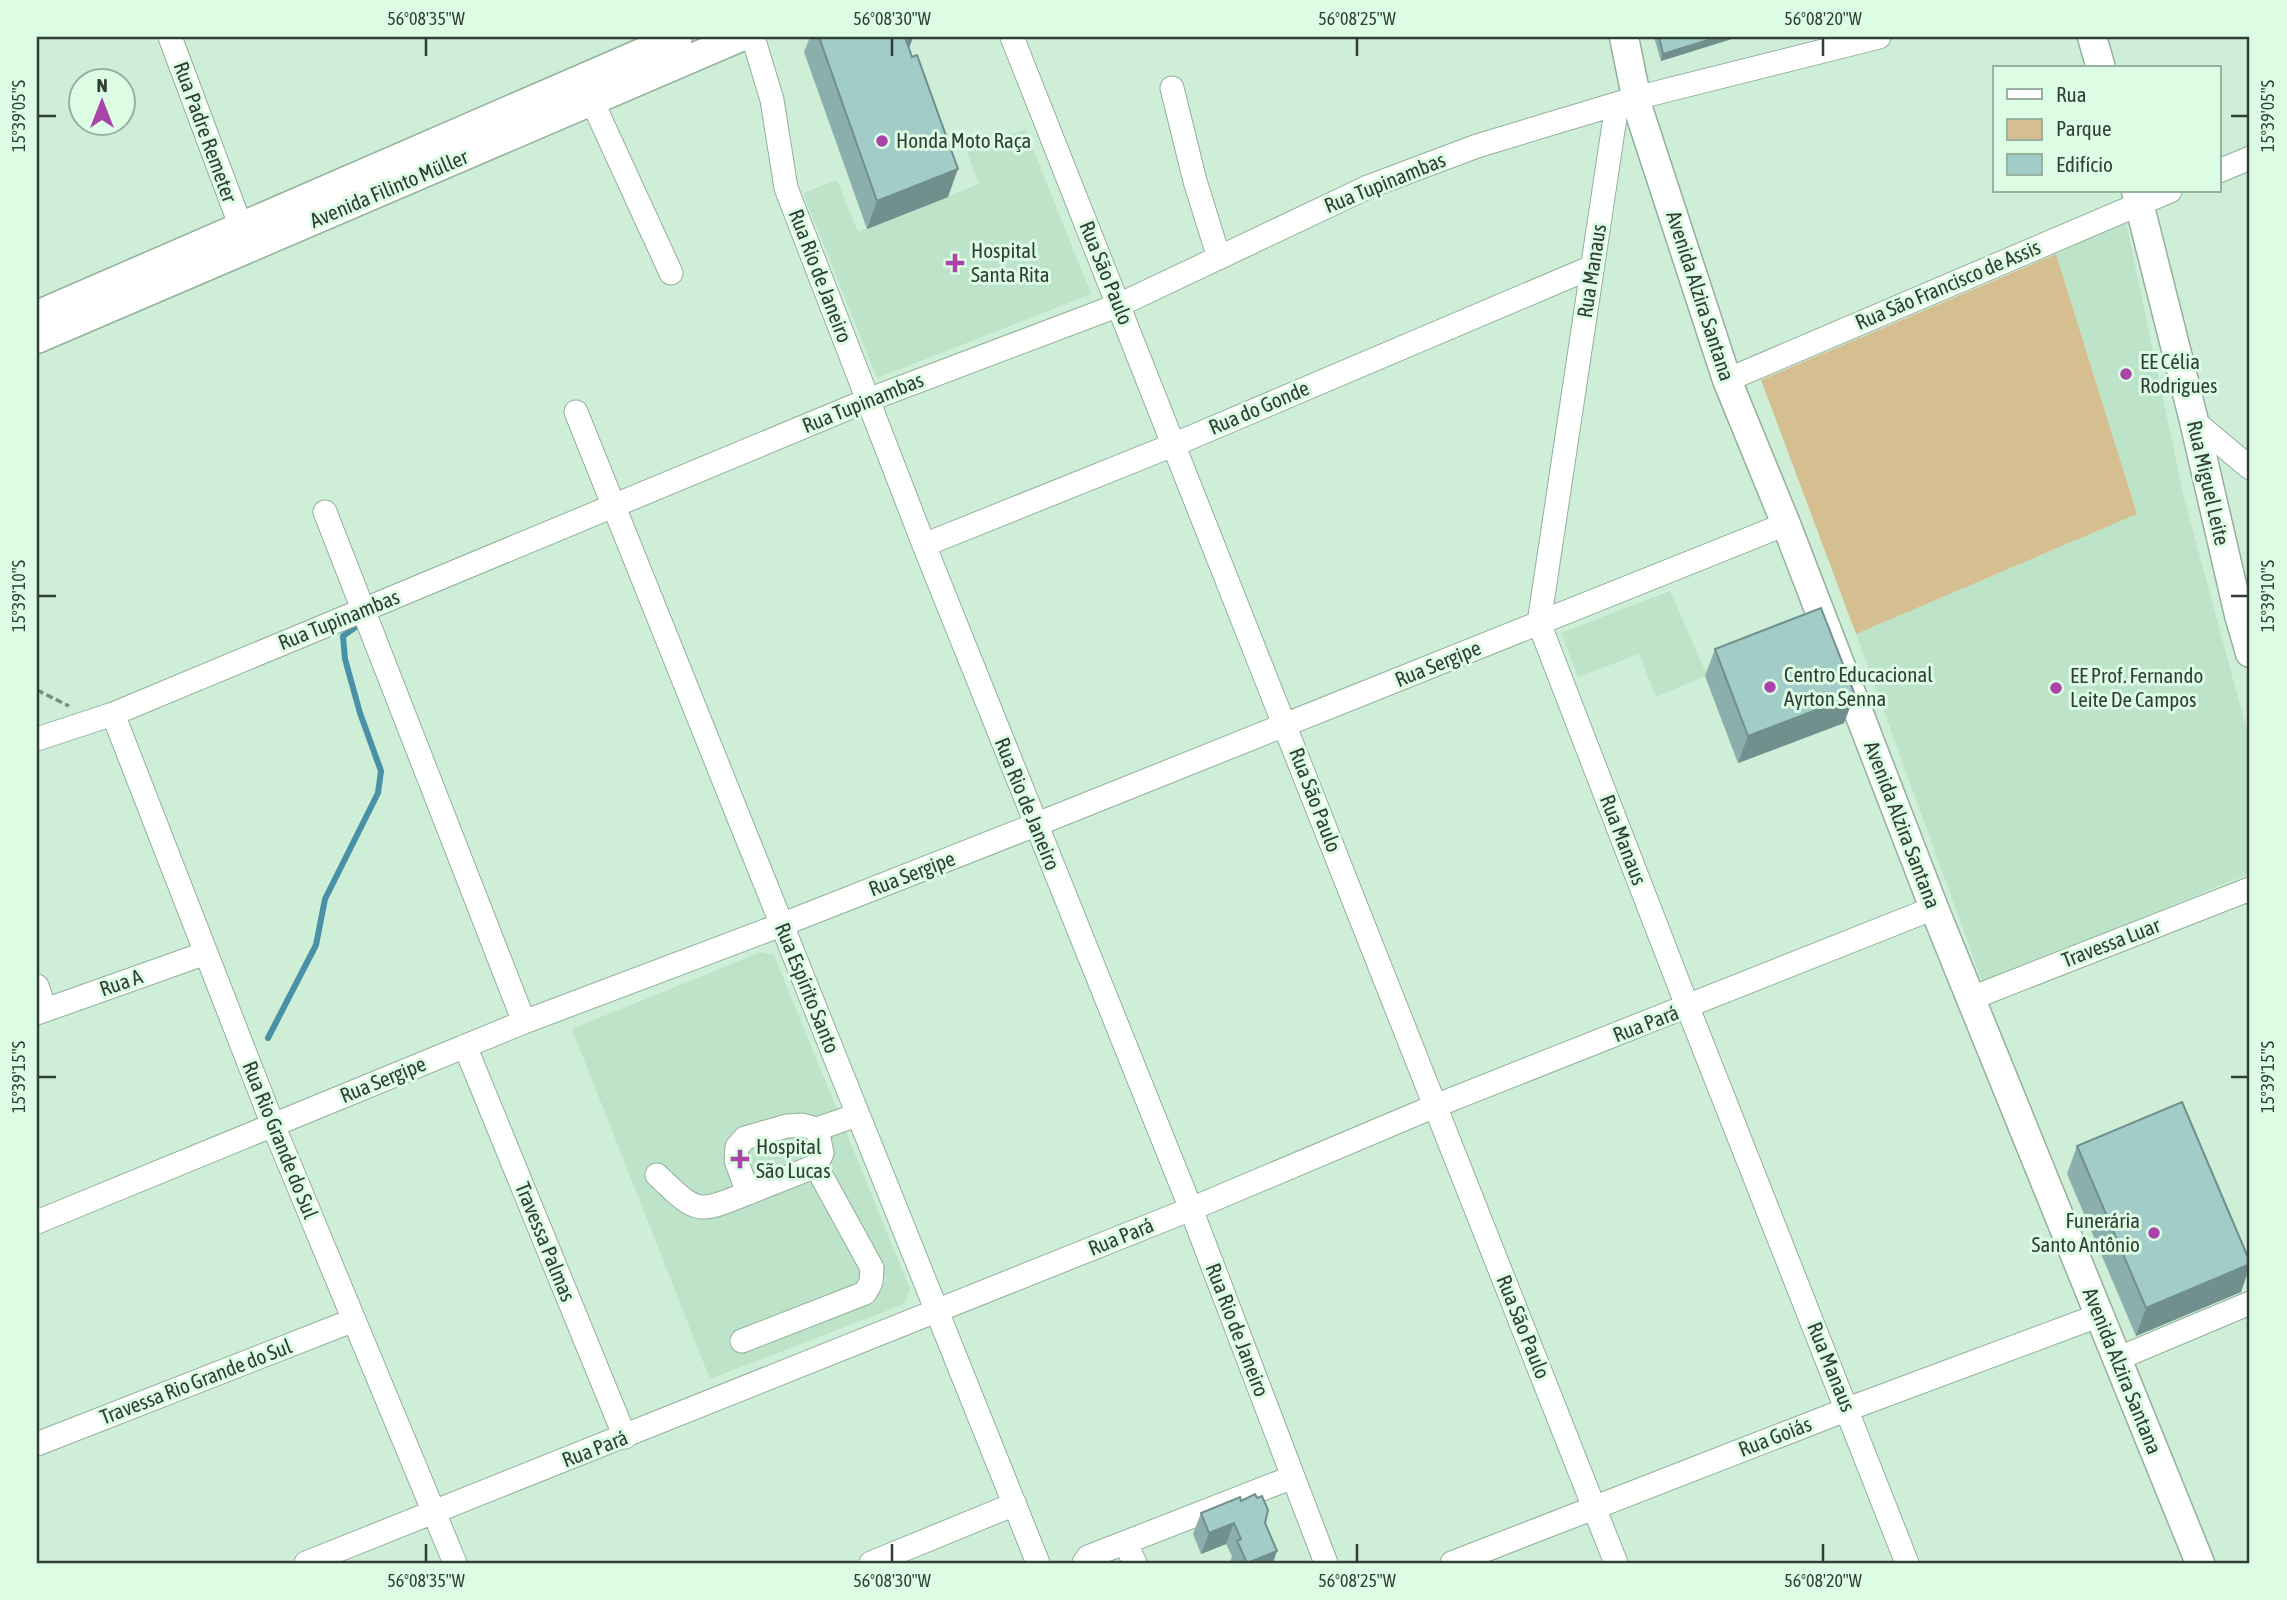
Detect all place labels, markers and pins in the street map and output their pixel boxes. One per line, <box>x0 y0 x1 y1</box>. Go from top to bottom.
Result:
place label: Honda Moto Raça <box>896 128 1031 152</box>
marker: Honda Moto Raça <box>874 133 890 149</box>
place label: Hospital Santa Rita <box>971 238 1050 286</box>
marker: Hospital Santa Rita <box>945 253 965 273</box>
place label: EE Célia Rodrigues <box>2140 349 2217 397</box>
marker: EE Célia Rodrigues <box>2118 366 2134 382</box>
place label: Centro Educacional Ayrton Senna <box>1784 662 1933 710</box>
place label: EE Prof. Fernando Leite De Campos <box>2070 663 2203 711</box>
marker: Centro Educacional Ayrton Senna <box>1762 679 1778 695</box>
marker: EE Prof. Fernando Leite De Campos <box>2048 680 2064 696</box>
place label: Hospital São Lucas <box>756 1134 831 1182</box>
marker: Hospital São Lucas <box>730 1149 750 1169</box>
place label: Funerária Santo Antônio <box>2032 1208 2140 1256</box>
marker: Funerária Santo Antônio <box>2146 1225 2162 1241</box>

